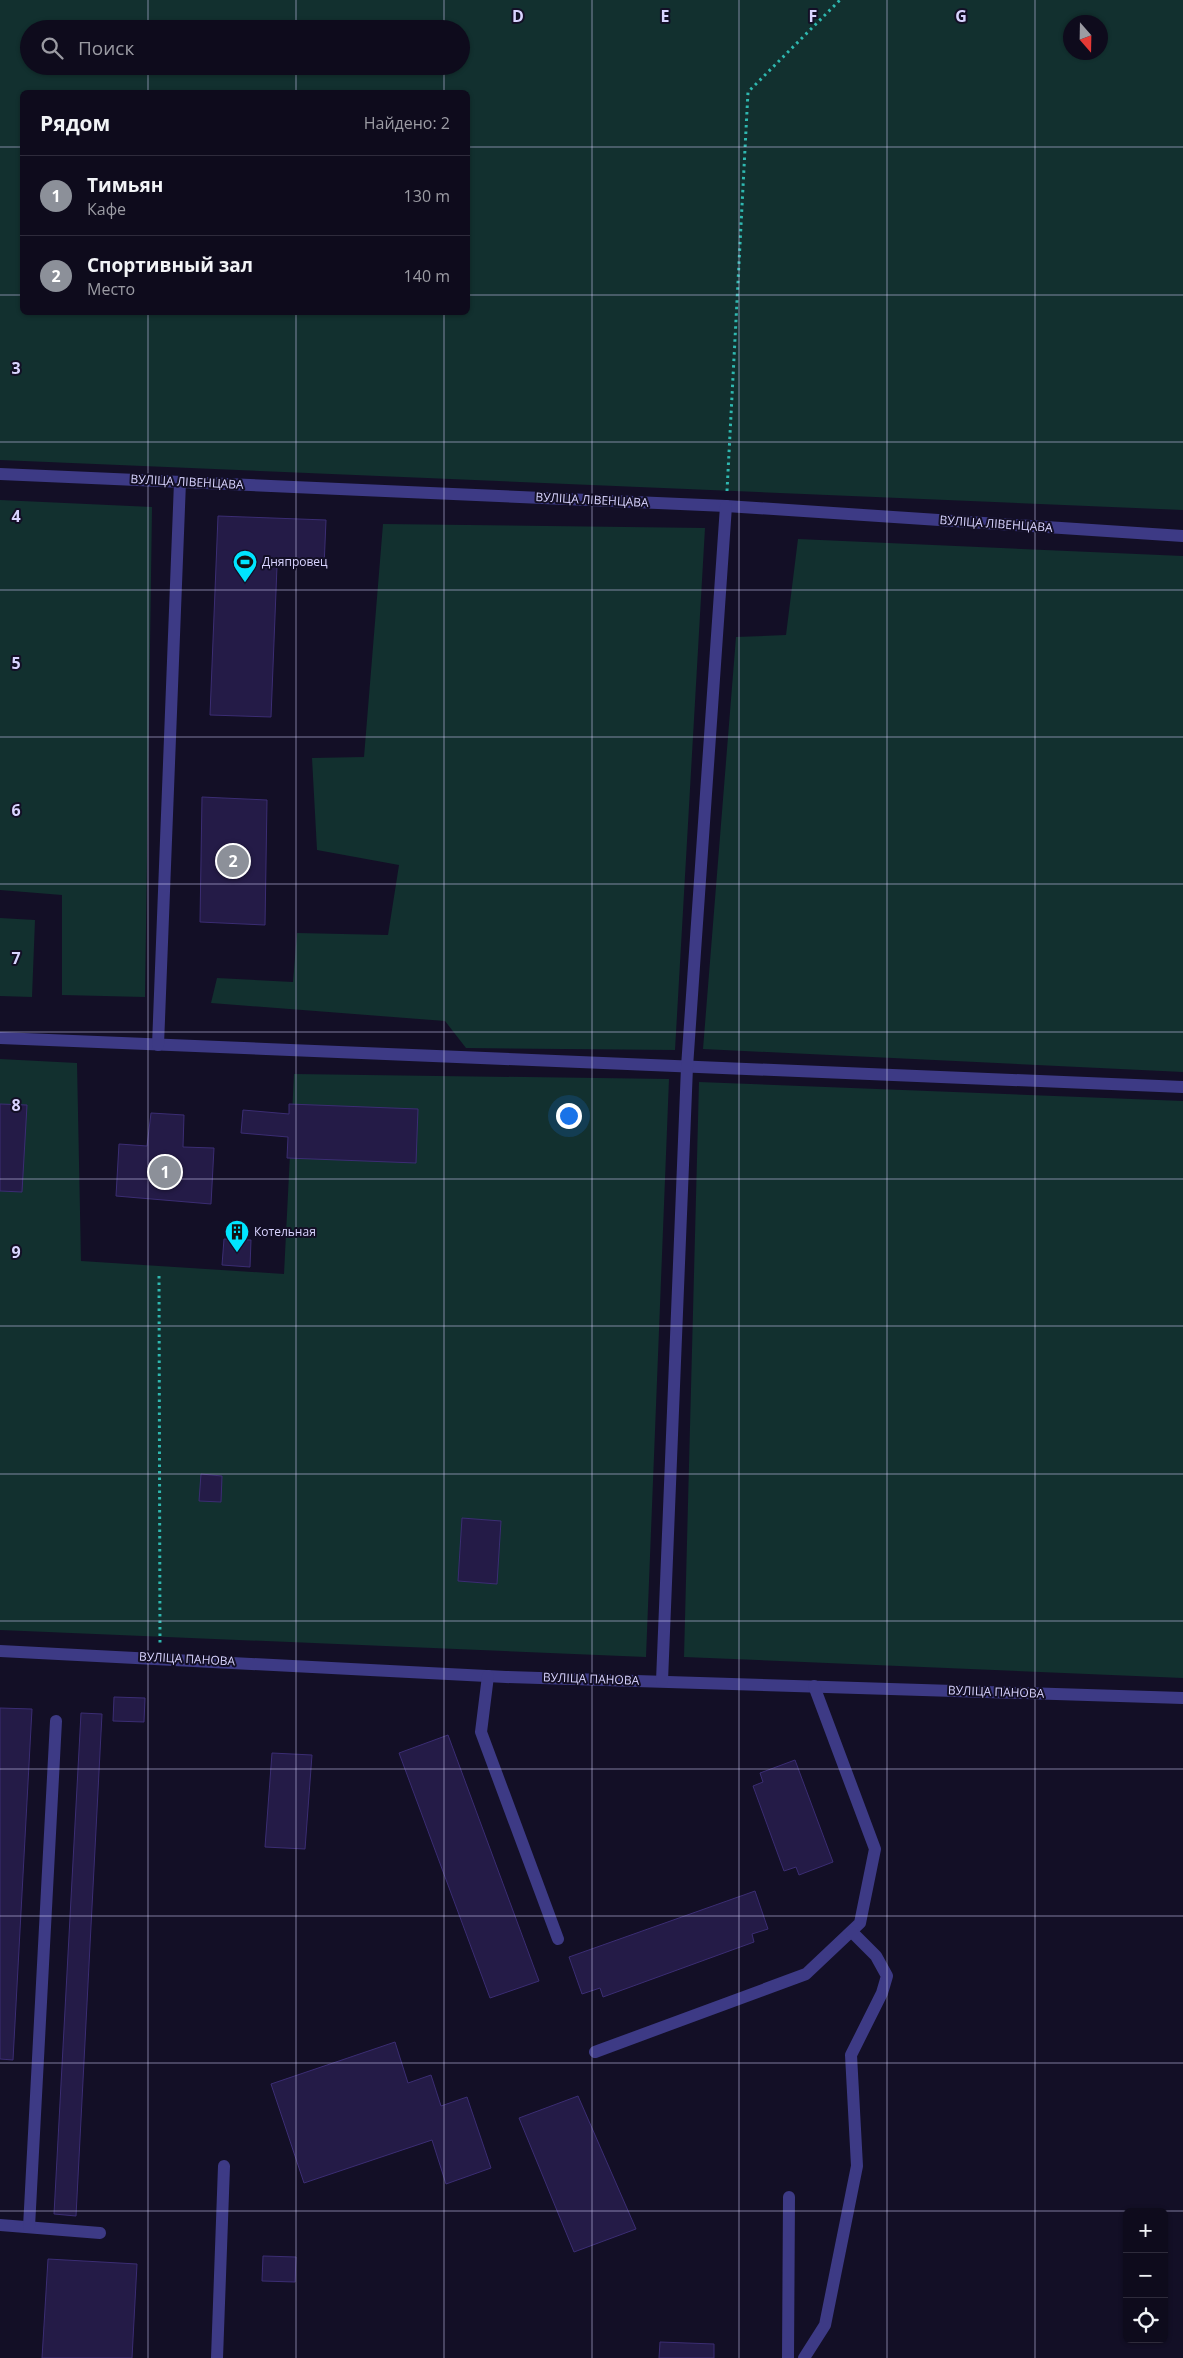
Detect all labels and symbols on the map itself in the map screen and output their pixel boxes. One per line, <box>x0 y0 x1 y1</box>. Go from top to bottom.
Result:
text: D <box>512 5 524 27</box>
text: E <box>661 5 670 27</box>
text: F <box>809 5 817 27</box>
text: G <box>955 5 967 27</box>
north arrow <box>1063 15 1108 60</box>
text: 3 <box>11 357 21 379</box>
street label: ВУЛІЦА ЛІВЕНЦАВА <box>130 470 244 493</box>
street label: ВУЛІЦА ЛІВЕНЦАВА <box>535 488 649 511</box>
text: 4 <box>11 505 21 527</box>
street label: ВУЛІЦА ЛІВЕНЦАВА <box>939 511 1054 536</box>
sports icon: Дняпровец <box>232 549 258 583</box>
place label: Дняпровец <box>262 553 328 570</box>
text: 5 <box>11 652 21 674</box>
text: 6 <box>11 799 21 821</box>
pin: 2 <box>217 842 249 880</box>
text: 7 <box>11 947 21 969</box>
text: 8 <box>11 1094 21 1116</box>
your location <box>556 1103 582 1129</box>
pin: 1 <box>149 1153 181 1191</box>
building icon: Котельная <box>224 1219 250 1253</box>
place label: Котельная <box>254 1223 316 1240</box>
text: 9 <box>11 1241 21 1263</box>
street label: ВУЛІЦА ПАНОВА <box>138 1647 236 1670</box>
street label: ВУЛІЦА ПАНОВА <box>543 1668 640 1689</box>
street label: ВУЛІЦА ПАНОВА <box>948 1681 1045 1702</box>

